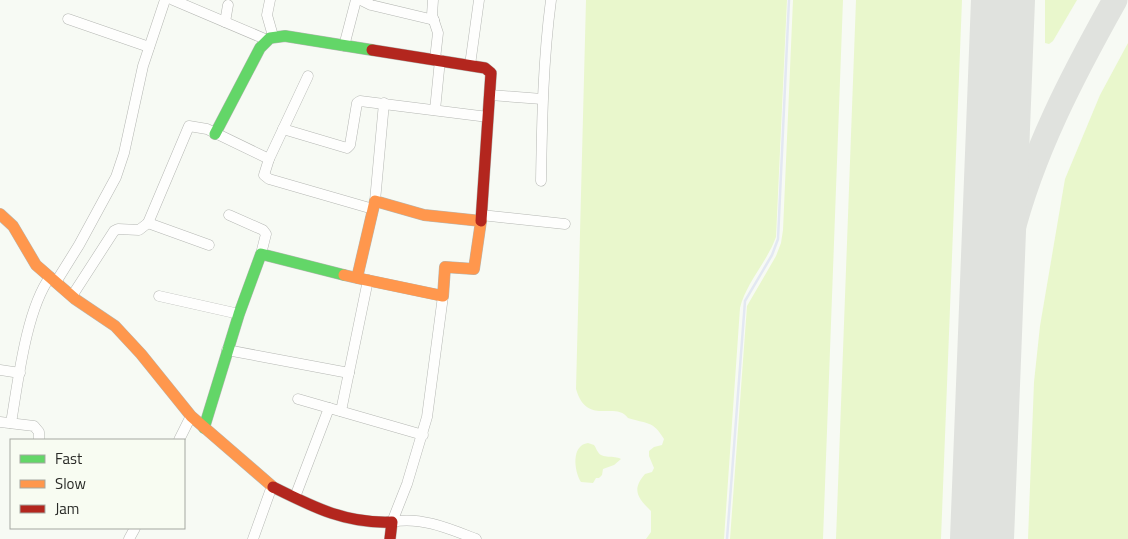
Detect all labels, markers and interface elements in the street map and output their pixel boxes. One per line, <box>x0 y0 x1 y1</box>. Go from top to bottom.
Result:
legend <box>10 439 185 529</box>
text: Fast <box>55 447 83 470</box>
text: Slow <box>55 472 86 495</box>
text: Jam <box>55 497 79 520</box>

